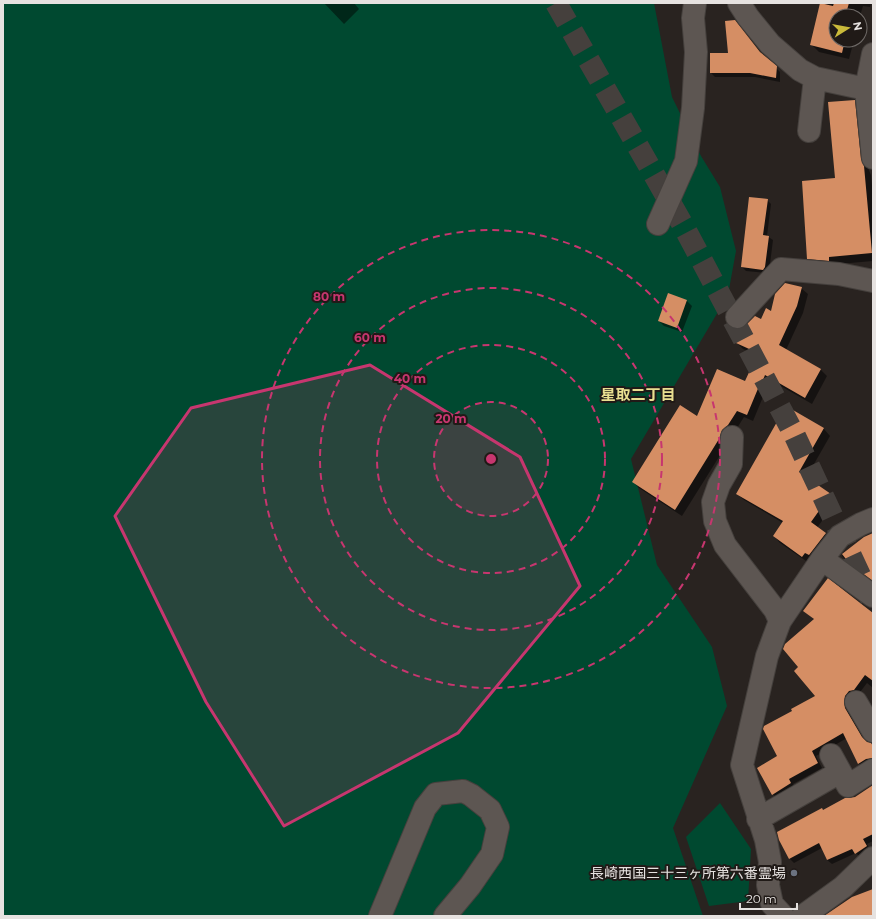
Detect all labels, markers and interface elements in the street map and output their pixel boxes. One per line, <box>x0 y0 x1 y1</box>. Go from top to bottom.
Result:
north arrow <box>828 8 868 48</box>
text: N <box>850 20 866 32</box>
text: 80 m <box>313 289 345 304</box>
text: 60 m <box>354 330 386 345</box>
text: 40 m <box>394 371 426 386</box>
district label: 星取二丁目 <box>600 385 676 404</box>
text: 20 m <box>435 411 467 426</box>
centre of rings <box>484 452 498 466</box>
place label: 長崎西国三十三ヶ所第六番霊場 <box>590 864 786 882</box>
marker: 長崎西国三十三ヶ所第六番霊場 <box>789 868 799 878</box>
scale bar <box>740 885 797 911</box>
text: 20 m <box>746 891 777 906</box>

